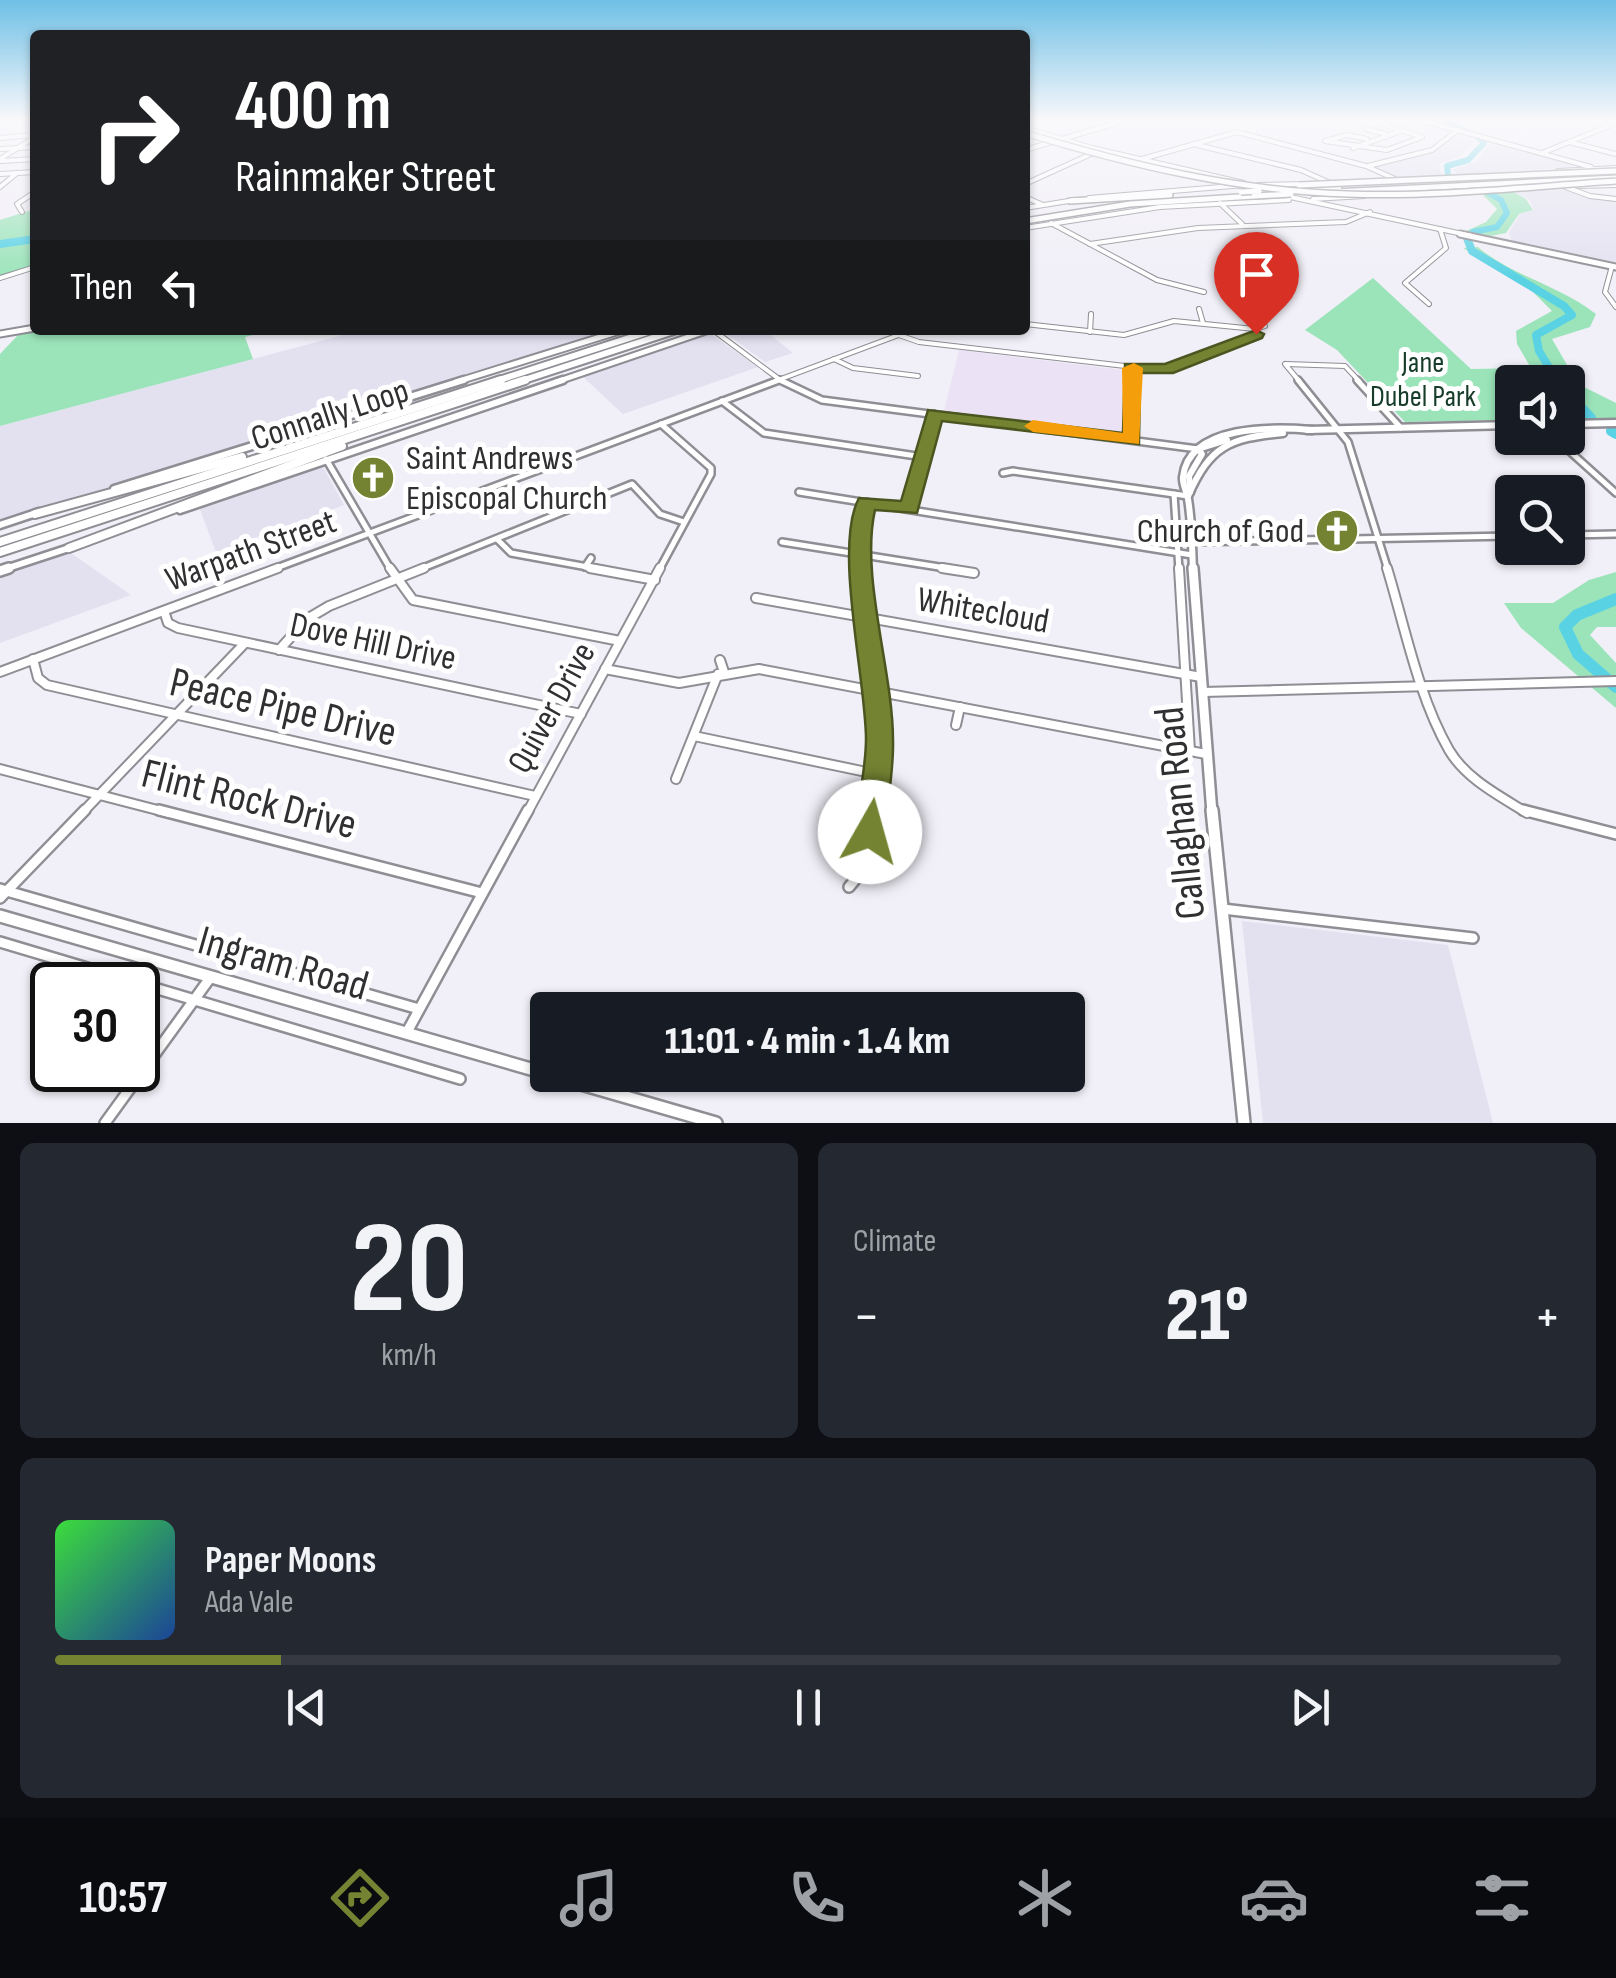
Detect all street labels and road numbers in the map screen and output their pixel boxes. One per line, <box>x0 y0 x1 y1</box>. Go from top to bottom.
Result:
street label: Connally Loop <box>246 369 414 461</box>
street label: Warpath Street <box>160 500 342 602</box>
street label: Whitecloud <box>914 578 1052 644</box>
street label: Dove Hill Drive <box>286 603 460 681</box>
street label: Quiver Drive <box>499 635 605 781</box>
street label: Peace Pipe Drive <box>165 657 401 759</box>
street label: Callaghan Road <box>1144 704 1218 922</box>
street label: Flint Rock Drive <box>136 749 362 851</box>
street label: Ingram Road <box>192 915 374 1013</box>

